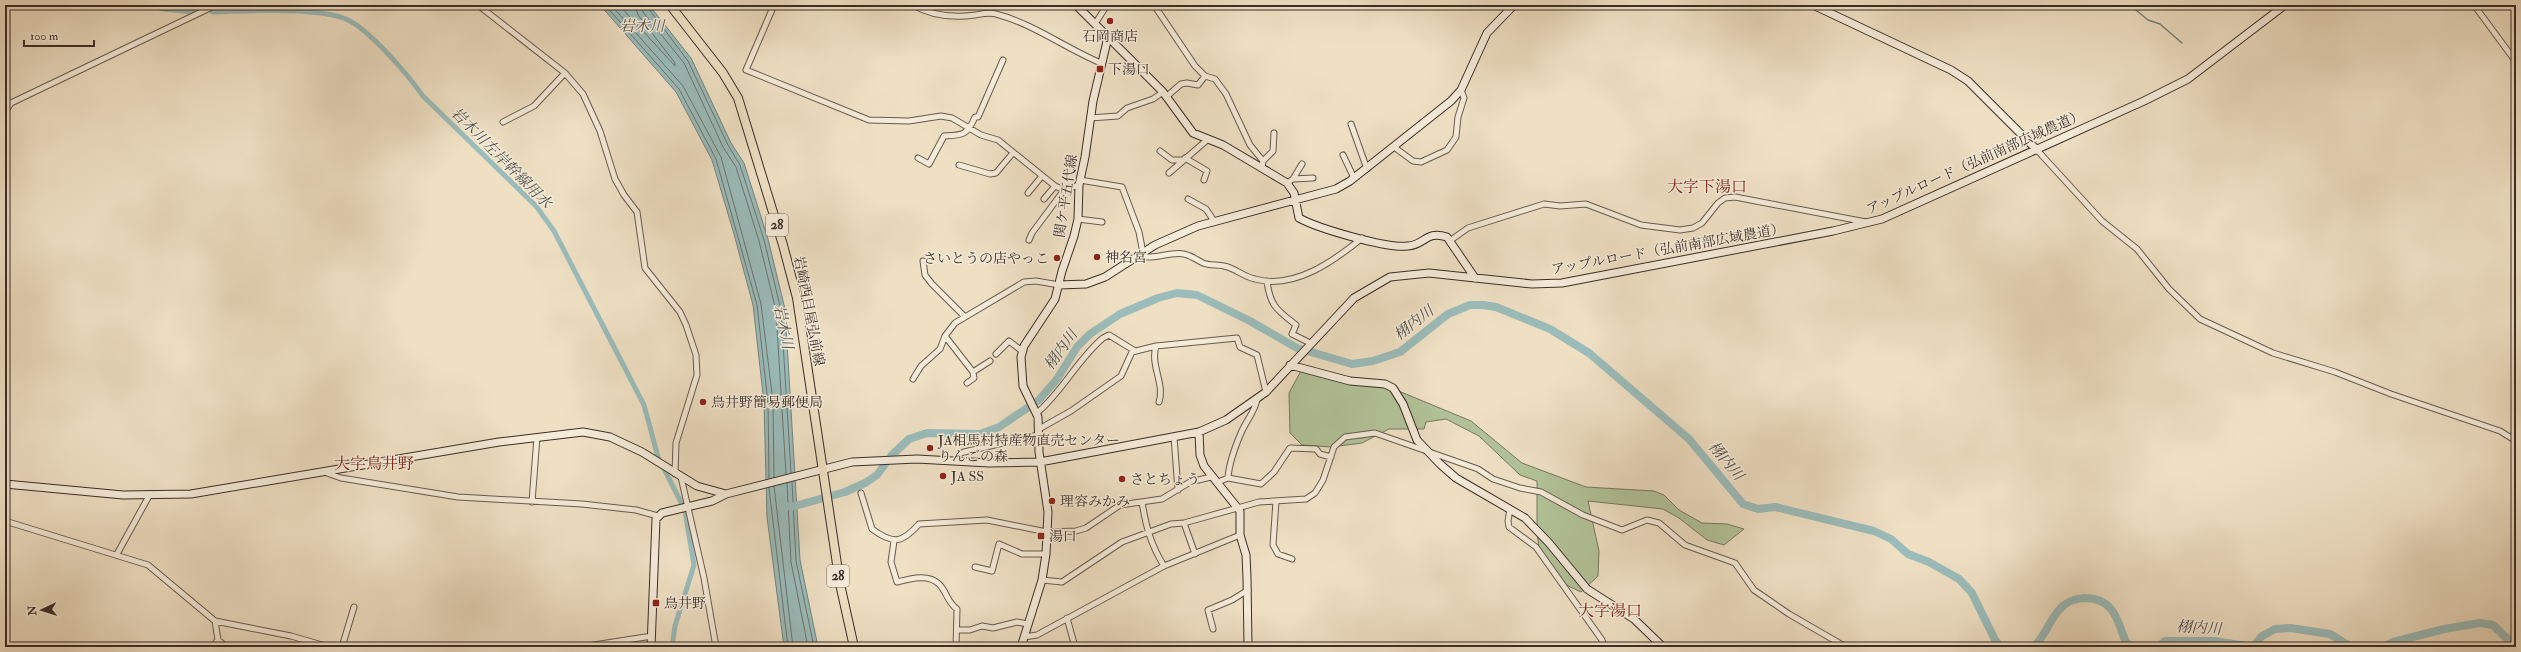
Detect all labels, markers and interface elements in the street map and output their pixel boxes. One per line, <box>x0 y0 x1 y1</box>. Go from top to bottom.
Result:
marker: 石岡商店 <box>1105 16 1115 26</box>
water label: 岩木川 <box>619 17 666 36</box>
scale bar <box>24 22 94 48</box>
place label: 石岡商店 <box>1082 28 1138 45</box>
text: 100 m <box>30 29 59 44</box>
place label: 下湯口 <box>1108 61 1150 78</box>
marker: 下湯口 <box>1095 64 1105 74</box>
water label: 岩木川左岸幹線用水 <box>447 104 557 214</box>
street label: アップルロード（弘前南部広域農道） <box>1864 106 2086 218</box>
street label: 関ケ平五代線 <box>1051 153 1081 239</box>
district label: 大字下湯口 <box>1667 177 1747 197</box>
road number: 28 <box>766 214 788 236</box>
street label: アップルロード（弘前南部広域農道） <box>1550 220 1786 278</box>
place label: 神名宮 <box>1105 249 1147 266</box>
place label: さいとうの店やっこ <box>923 250 1049 267</box>
marker: 神名宮 <box>1092 252 1102 262</box>
marker: さいとうの店やっこ <box>1052 253 1062 263</box>
street label: 岩崎西目屋弘前線 <box>790 254 828 368</box>
water label: 栩内川 <box>1390 300 1439 344</box>
water label: 岩木川 <box>769 303 797 353</box>
water label: 栩内川 <box>1040 325 1083 374</box>
place label: 鳥井野簡易郵便局 <box>711 394 823 411</box>
marker: 鳥井野簡易郵便局 <box>698 397 708 407</box>
place label: JA相馬村特産物直売センター りんごの森 <box>937 432 1120 465</box>
water label: 栩内川 <box>1704 438 1749 486</box>
marker: JA相馬村特産物直売センター りんごの森 <box>925 443 935 453</box>
district label: 大字鳥井野 <box>334 454 414 474</box>
place label: JA SS <box>950 468 984 485</box>
marker: JA SS <box>938 471 948 481</box>
place label: さとちょう <box>1130 471 1200 488</box>
marker: さとちょう <box>1117 474 1127 484</box>
place label: 理容みかみ <box>1060 493 1130 510</box>
marker: 理容みかみ <box>1047 496 1057 506</box>
place label: 湯口 <box>1049 528 1077 545</box>
marker: 湯口 <box>1036 531 1046 541</box>
road number: 28 <box>827 565 849 587</box>
north arrow <box>22 590 62 630</box>
place label: 鳥井野 <box>664 595 706 612</box>
marker: 鳥井野 <box>651 598 661 608</box>
district label: 大字湯口 <box>1578 601 1642 621</box>
text: N <box>26 604 39 617</box>
water label: 栩内川 <box>2176 617 2224 639</box>

